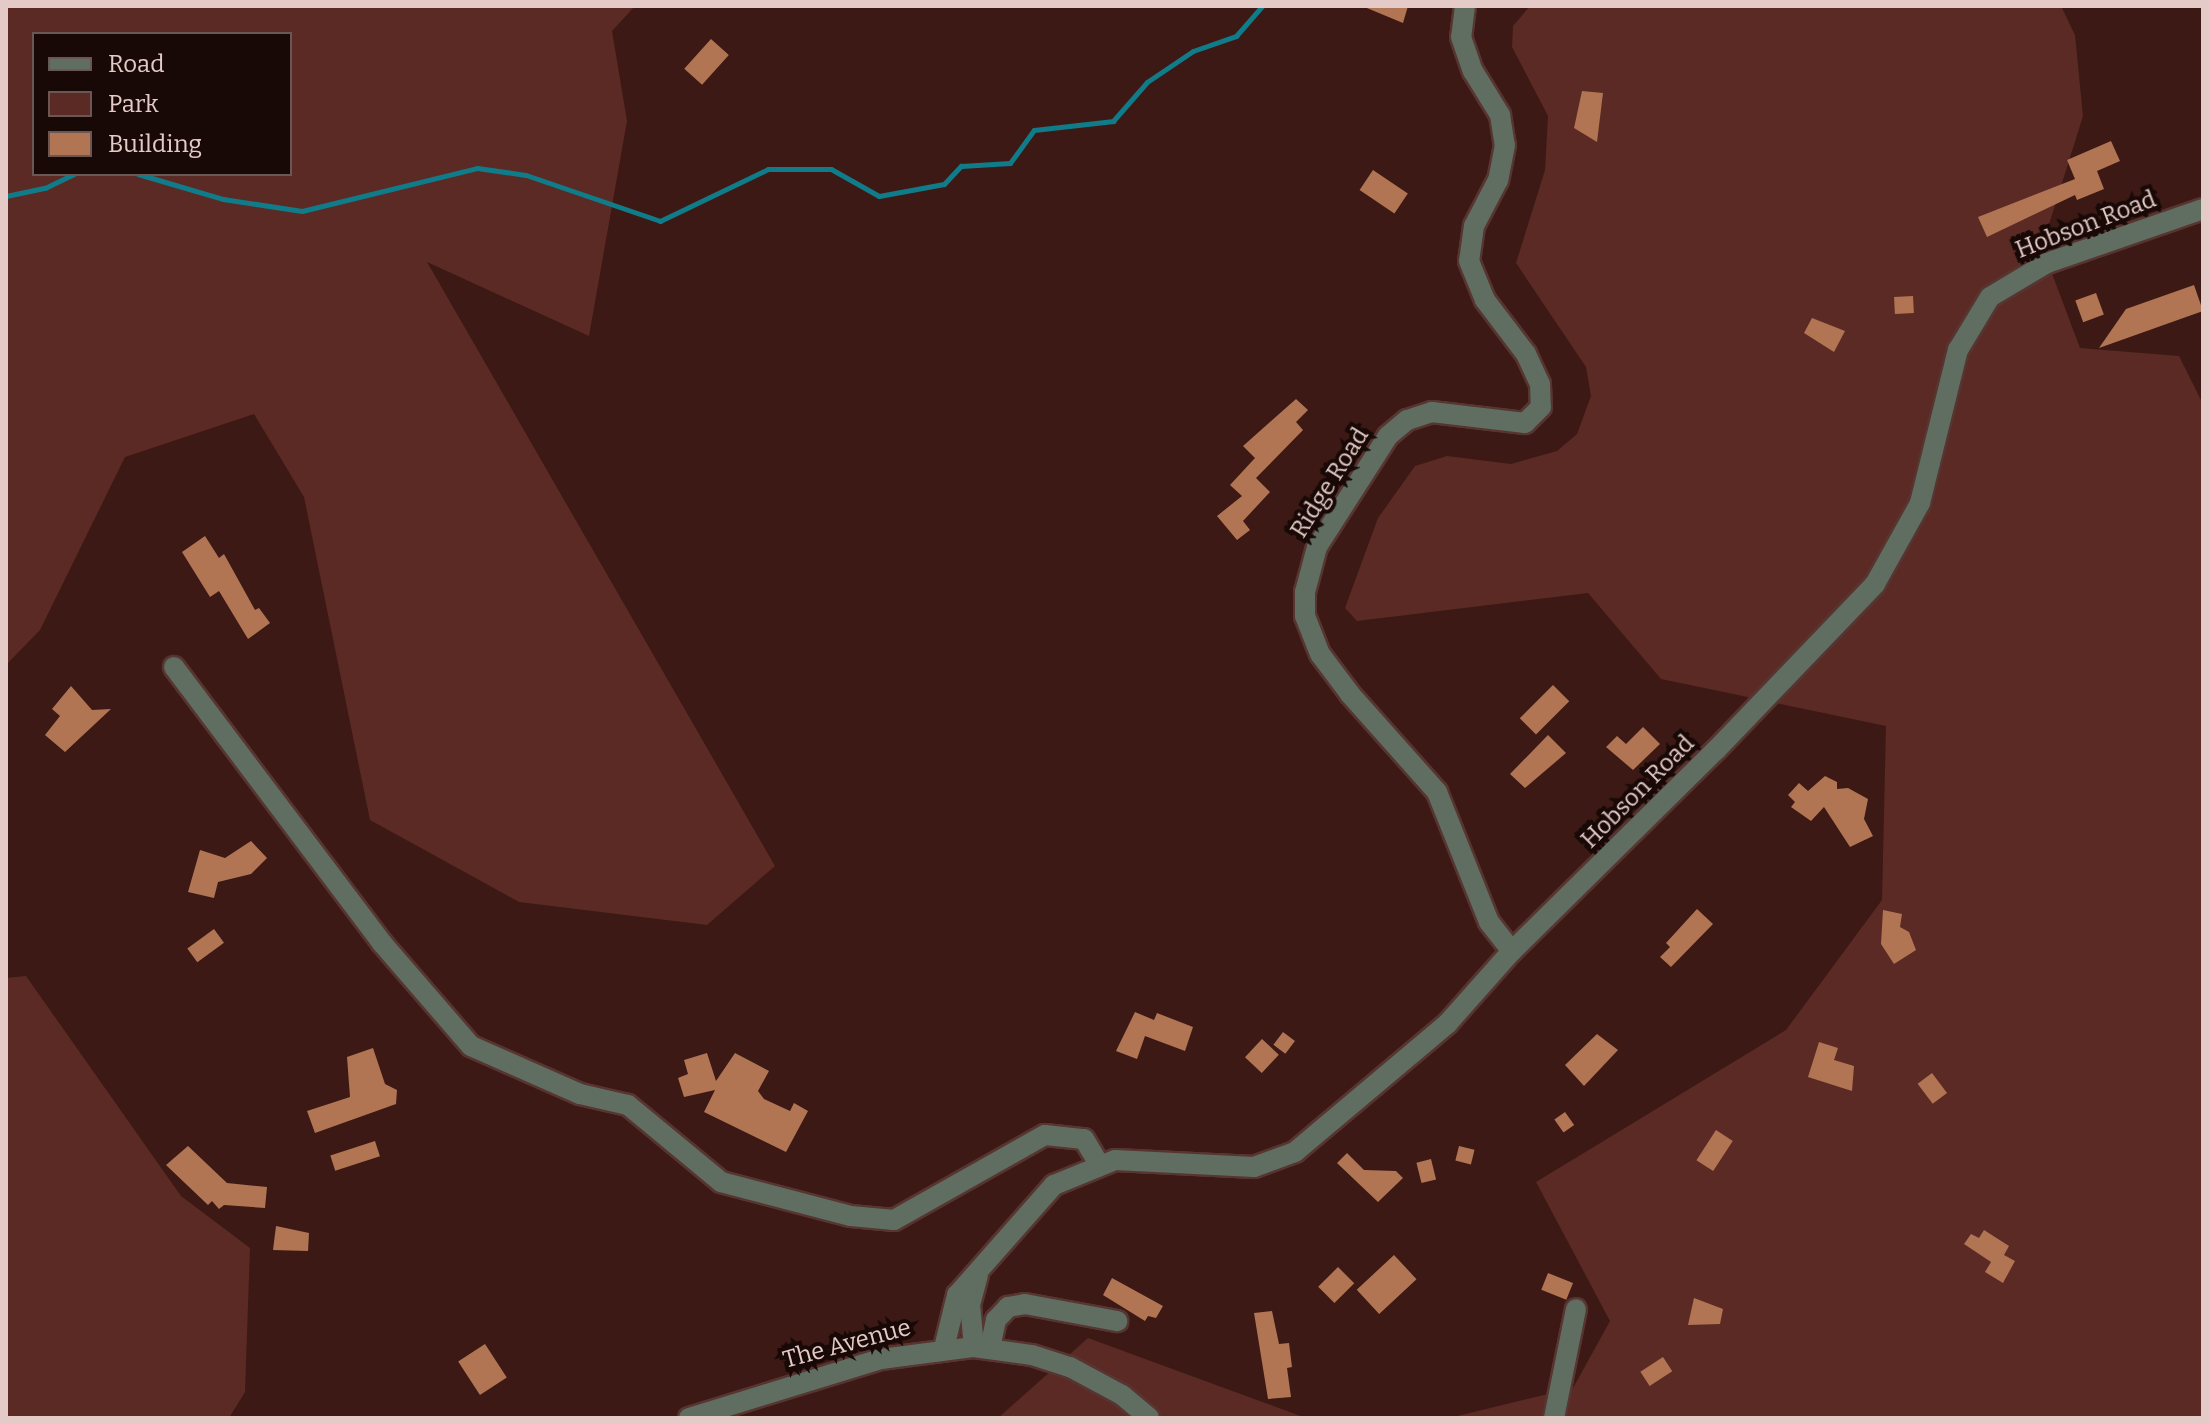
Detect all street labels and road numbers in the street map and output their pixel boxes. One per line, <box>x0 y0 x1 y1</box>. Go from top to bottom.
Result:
street label: Hobson Road <box>2012 185 2160 265</box>
street label: Ridge Road <box>1285 423 1375 543</box>
street label: Hobson Road <box>1575 729 1701 855</box>
street label: The Avenue <box>780 1313 914 1375</box>

